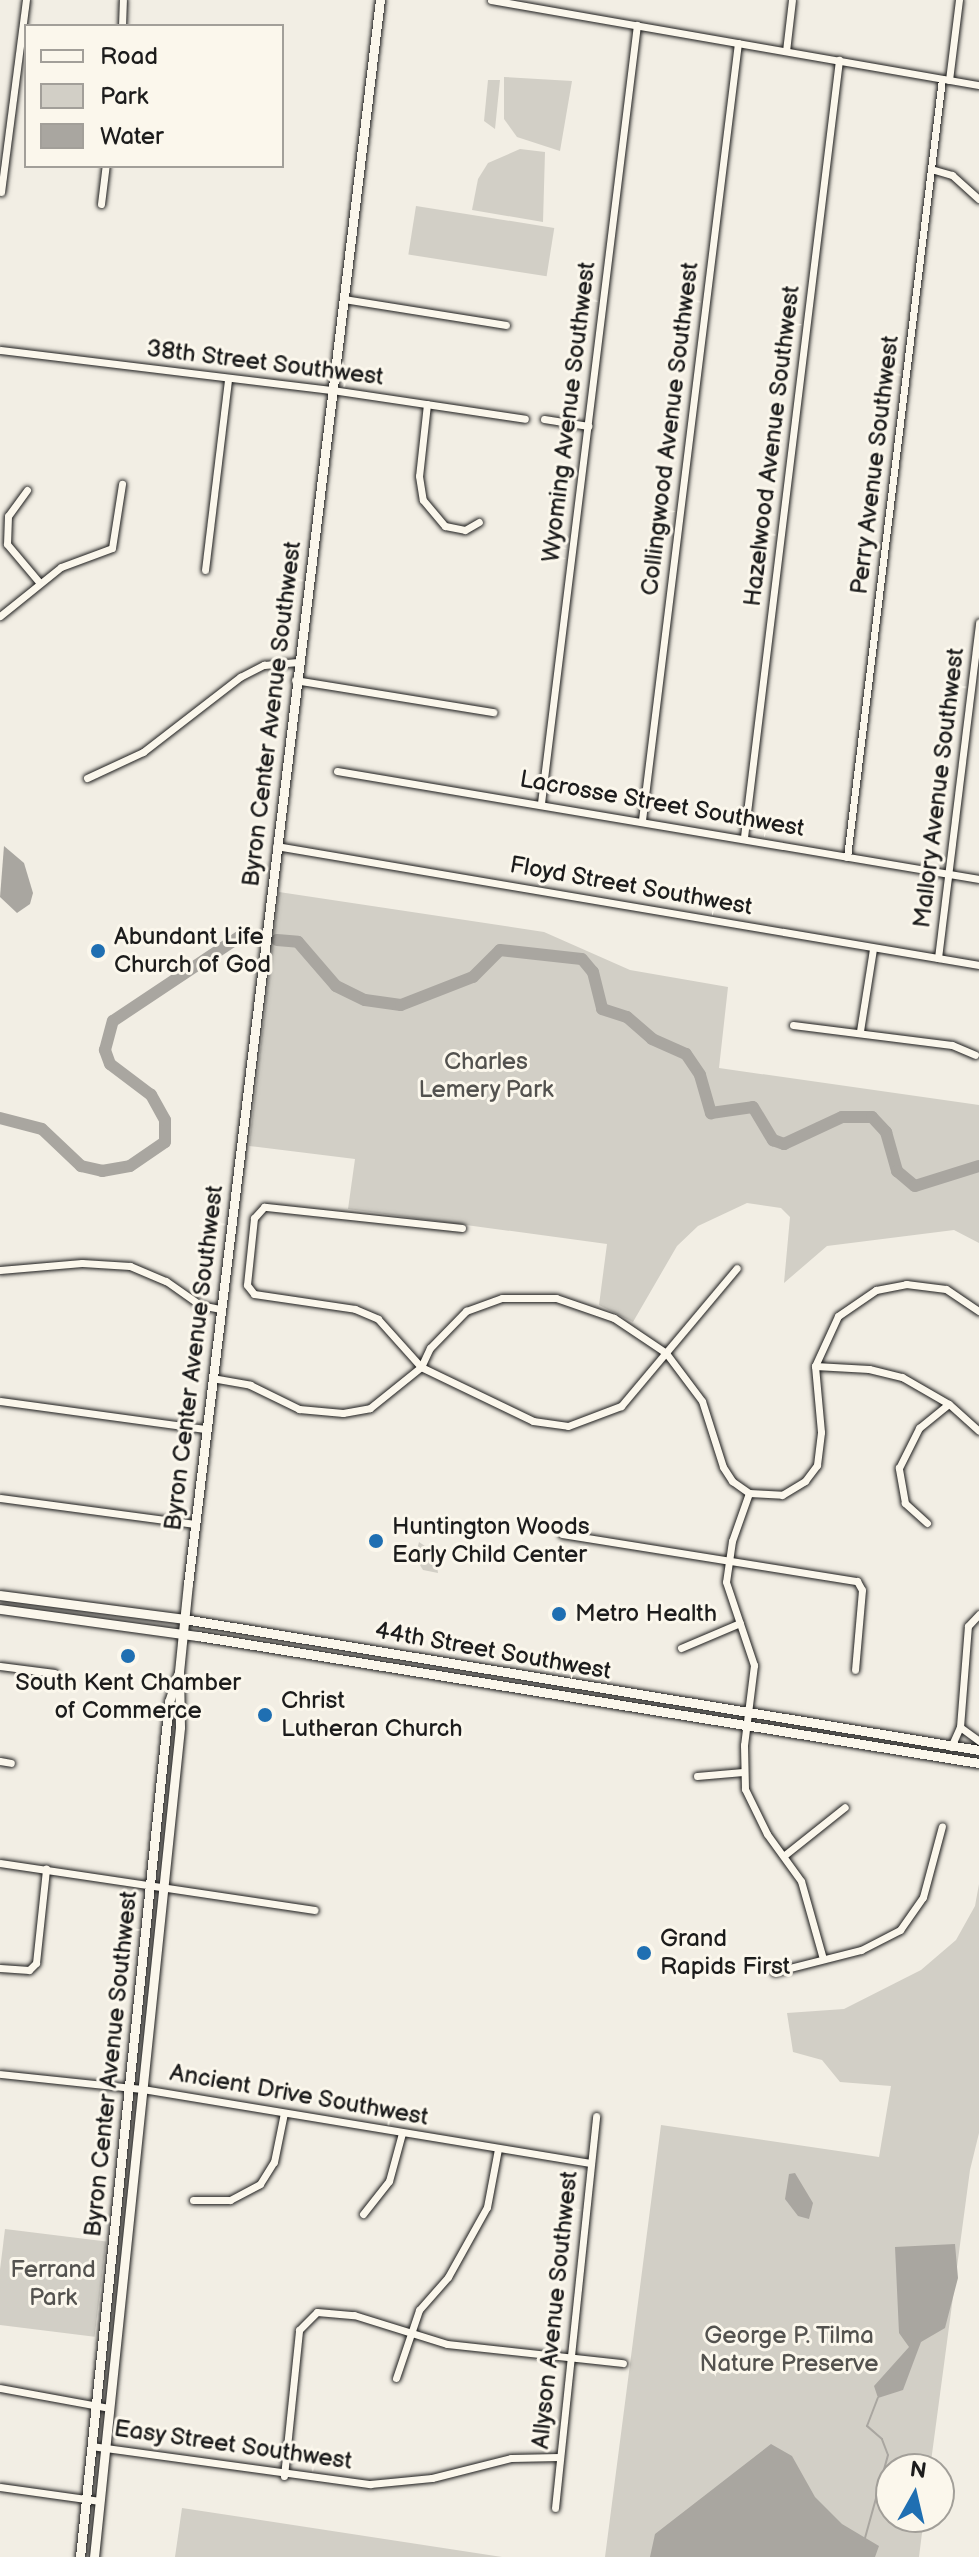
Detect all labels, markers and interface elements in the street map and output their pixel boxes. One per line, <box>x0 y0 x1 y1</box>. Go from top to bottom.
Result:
legend <box>24 24 284 168</box>
text: Road <box>100 42 158 71</box>
text: Park <box>100 82 148 111</box>
text: Water <box>100 122 164 151</box>
street label: Wyoming Avenue Southwest <box>536 260 602 564</box>
street label: Collingwood Avenue Southwest <box>635 260 705 598</box>
street label: Hazelwood Avenue Southwest <box>738 284 806 608</box>
street label: Perry Avenue Southwest <box>845 333 905 597</box>
street label: 38th Street Southwest <box>144 334 386 392</box>
street label: Byron Center Avenue Southwest <box>236 539 308 889</box>
street label: Mallory Avenue Southwest <box>907 645 971 931</box>
street label: Lacrosse Street Southwest <box>517 765 807 843</box>
street label: Floyd Street Southwest <box>507 850 755 922</box>
place label: Abundant Life Church of God <box>114 923 271 979</box>
marker: Abundant Life Church of God <box>89 942 107 960</box>
park label: Charles Lemery Park <box>418 1048 554 1104</box>
street label: Byron Center Avenue Southwest <box>158 1183 230 1533</box>
place label: Huntington Woods Early Child Center <box>392 1513 591 1569</box>
marker: Huntington Woods Early Child Center <box>367 1532 385 1550</box>
place label: Metro Health <box>575 1600 717 1628</box>
marker: Metro Health <box>550 1605 568 1623</box>
street label: 44th Street Southwest <box>372 1616 614 1686</box>
marker: South Kent Chamber of Commerce <box>119 1647 137 1665</box>
place label: South Kent Chamber of Commerce <box>15 1669 241 1725</box>
place label: Christ Lutheran Church <box>281 1687 463 1743</box>
marker: Christ Lutheran Church <box>256 1706 274 1724</box>
street label: Byron Center Avenue Southwest <box>78 1889 144 2239</box>
place label: Grand Rapids First <box>660 1925 790 1981</box>
marker: Grand Rapids First <box>635 1944 653 1962</box>
street label: Ancient Drive Southwest <box>167 2058 431 2132</box>
street label: Allyson Avenue Southwest <box>526 2169 584 2451</box>
park label: Ferrand Park <box>10 2256 96 2312</box>
park label: George P. Tilma Nature Preserve <box>700 2322 878 2378</box>
street label: Easy Street Southwest <box>111 2414 355 2476</box>
north arrow <box>875 2453 955 2533</box>
text: N <box>908 2456 928 2485</box>

